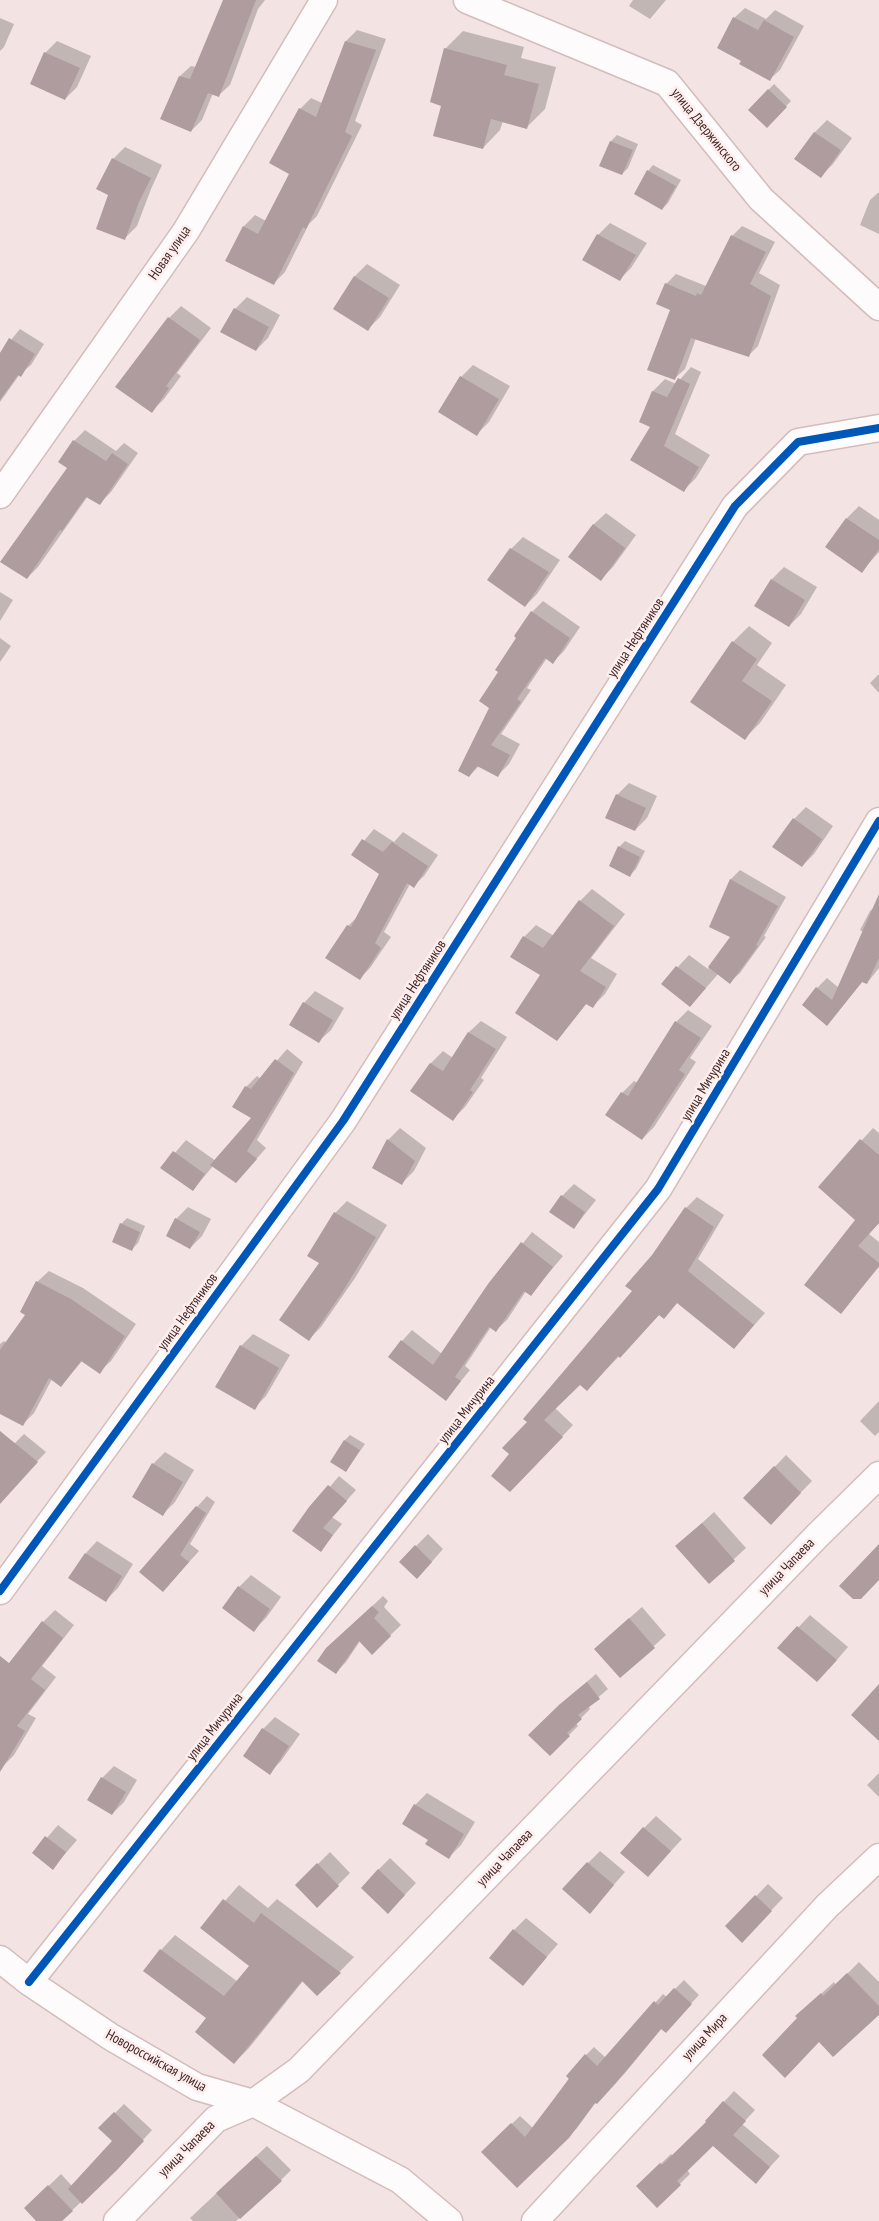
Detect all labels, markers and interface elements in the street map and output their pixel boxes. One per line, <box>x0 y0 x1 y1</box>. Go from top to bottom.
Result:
street label: улица Дзержинского <box>667 85 745 175</box>
street label: Новая улица <box>145 223 195 283</box>
street label: улица Нефтяников <box>604 595 668 681</box>
street label: улица Нефтяников <box>386 937 450 1023</box>
street label: улица Мичурина <box>678 1046 734 1124</box>
street label: улица Нефтяников <box>154 1270 222 1354</box>
street label: улица Мичурина <box>435 1373 499 1447</box>
street label: улица Чапаева <box>756 1535 818 1599</box>
street label: улица Мичурина <box>183 1690 247 1764</box>
street label: улица Чапаева <box>474 1826 536 1890</box>
street label: улица Мира <box>679 2010 731 2064</box>
street label: Новороссийская улица <box>103 2026 209 2096</box>
street label: улица Чапаева <box>155 2117 219 2181</box>

